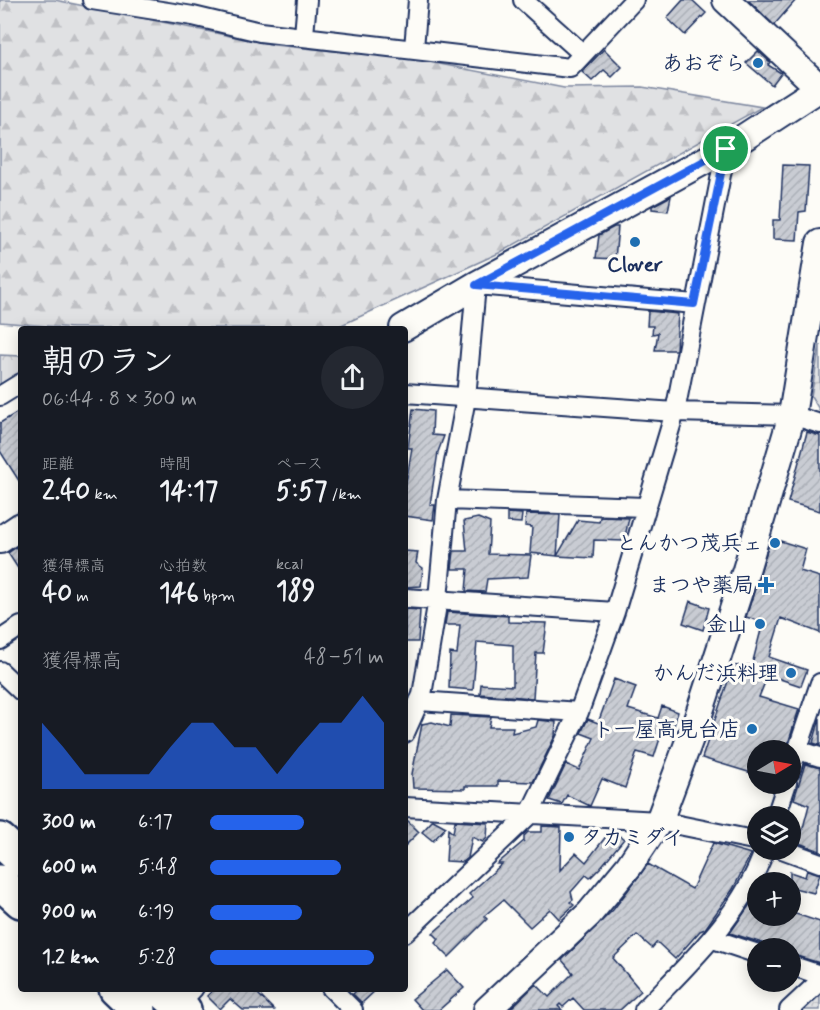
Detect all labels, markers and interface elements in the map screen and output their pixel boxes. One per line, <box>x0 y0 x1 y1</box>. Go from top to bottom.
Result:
place label: あおぞら <box>662 50 746 78</box>
marker: あおぞら <box>751 56 765 70</box>
pin <box>700 123 751 174</box>
icon: arrive <box>709 132 742 165</box>
marker: Clover <box>628 235 642 249</box>
place label: Clover <box>607 251 663 279</box>
text: 朝のラン <box>42 341 174 385</box>
button: share <box>321 346 384 409</box>
text: 06:44 · 8 × 300 m <box>42 386 197 413</box>
text: 距離 <box>42 454 74 475</box>
text: 時間 <box>159 454 191 475</box>
text: ペース <box>276 454 323 475</box>
text: 2.40 <box>42 475 90 509</box>
text: 14:17 <box>159 475 218 509</box>
text: 5:57 <box>276 475 327 509</box>
text: km <box>90 484 118 505</box>
text: /km <box>327 484 362 505</box>
place label: とんかつ茂兵ェ <box>616 530 763 558</box>
marker: とんかつ茂兵ェ <box>768 536 782 550</box>
text: kcal <box>276 554 303 575</box>
text: 獲得標高 <box>42 556 106 577</box>
text: 心拍数 <box>159 556 207 577</box>
place label: まつや薬局 <box>649 572 754 600</box>
text: 189 <box>276 575 316 609</box>
text: 40 <box>42 577 72 611</box>
text: 146 <box>159 577 199 611</box>
marker: まつや薬局 <box>759 578 773 592</box>
text: m <box>72 586 89 607</box>
text: bpm <box>199 586 235 607</box>
place label: 金山 <box>706 611 748 639</box>
marker: 金山 <box>753 617 767 631</box>
text: 48–51 m <box>304 644 384 671</box>
text: 獲得標高 <box>42 648 122 675</box>
place label: かんだ浜料理 <box>653 660 779 688</box>
marker: かんだ浜料理 <box>784 666 798 680</box>
place label: ト一屋高見台店 <box>593 716 740 744</box>
marker: ト一屋高見台店 <box>745 722 759 736</box>
north arrow <box>747 740 801 794</box>
map controls <box>747 740 801 992</box>
button: layers <box>747 806 801 860</box>
text: 300 m <box>42 809 96 836</box>
text: 6:17 <box>138 809 173 836</box>
place label: タカミダイ <box>581 824 684 852</box>
marker: タカミダイ <box>562 830 576 844</box>
text: 600 m <box>42 854 97 881</box>
text: 5:48 <box>138 854 178 881</box>
button: + <box>747 872 801 926</box>
text: 900 m <box>42 899 97 926</box>
text: 6:19 <box>138 899 174 926</box>
button: − <box>747 938 801 992</box>
text: 1.2 km <box>42 944 99 971</box>
text: 5:28 <box>138 944 176 971</box>

